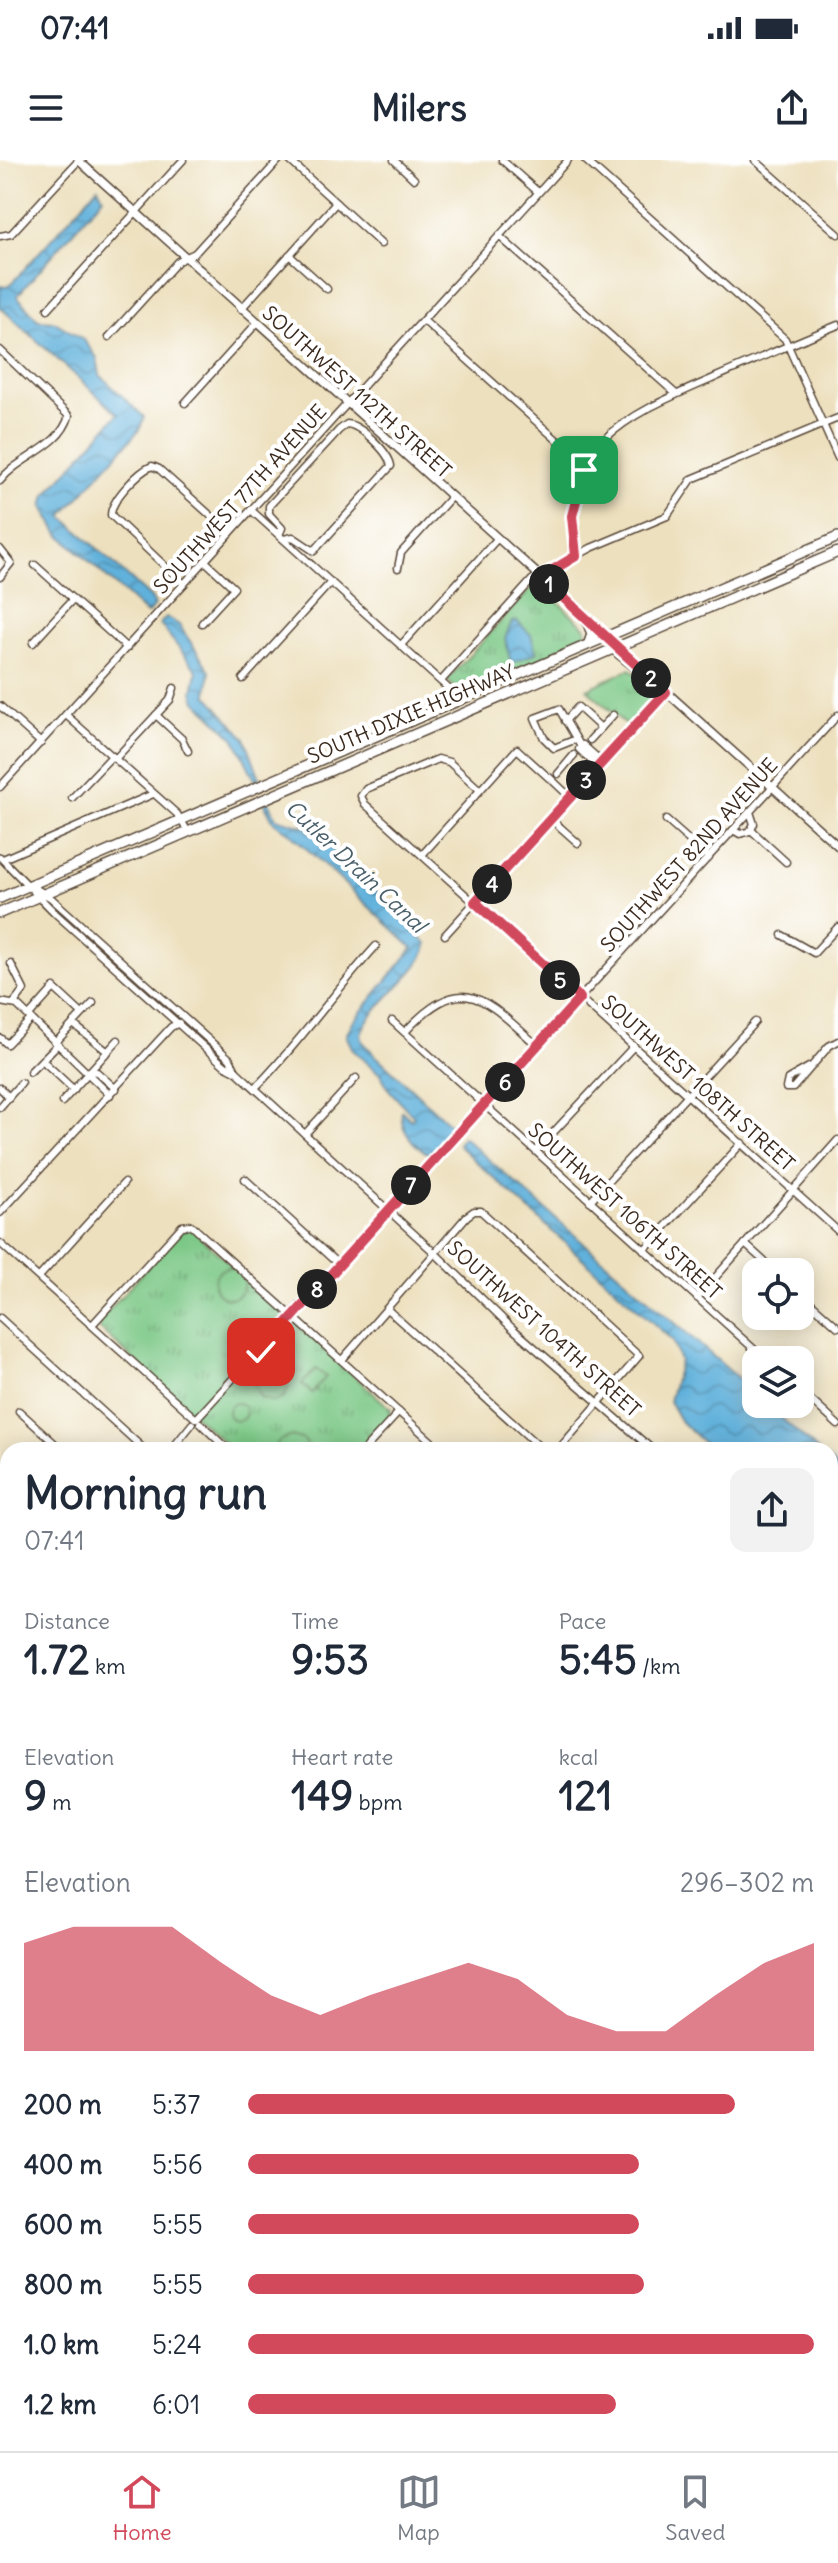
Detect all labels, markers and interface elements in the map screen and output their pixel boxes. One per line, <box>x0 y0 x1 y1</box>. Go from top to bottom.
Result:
text: 07:41 <box>40 9 110 47</box>
icon: menu <box>24 86 68 130</box>
text: Milers <box>371 86 467 131</box>
icon: share <box>770 86 814 130</box>
street label: SOUTHWEST 112TH STREET <box>258 300 457 483</box>
street label: SOUTHWEST 77TH AVENUE <box>148 399 331 598</box>
pin <box>550 436 618 504</box>
icon: arrive <box>562 448 606 492</box>
pin: 1 <box>529 564 569 604</box>
text: 1 <box>545 570 553 598</box>
pin: 2 <box>631 658 671 698</box>
street label: SOUTH DIXIE HIGHWAY <box>304 659 518 768</box>
text: 2 <box>645 664 657 692</box>
street label: SOUTHWEST 82ND AVENUE <box>595 753 782 957</box>
pin: 3 <box>566 760 606 800</box>
text: 3 <box>580 766 592 794</box>
water label: Cutler Drain Canal <box>280 794 434 940</box>
pin: 4 <box>472 864 512 904</box>
text: 4 <box>486 870 498 898</box>
pin: 5 <box>540 960 580 1000</box>
text: 5 <box>554 966 566 994</box>
street label: SOUTHWEST 108TH STREET <box>597 989 800 1176</box>
pin: 6 <box>485 1062 525 1102</box>
text: 6 <box>499 1068 511 1096</box>
street label: SOUTHWEST 106TH STREET <box>523 1117 727 1304</box>
pin: 7 <box>391 1165 431 1205</box>
text: 7 <box>406 1171 416 1199</box>
street label: SOUTHWEST 104TH STREET <box>443 1235 646 1422</box>
map controls <box>742 1258 814 1418</box>
button: locate <box>742 1258 814 1330</box>
pin: 8 <box>297 1269 337 1309</box>
text: 8 <box>311 1275 323 1303</box>
pin <box>227 1318 295 1386</box>
icon: check <box>239 1330 283 1374</box>
button: layers <box>742 1346 814 1418</box>
text: Morning run <box>24 1466 267 1521</box>
button: share <box>730 1468 814 1552</box>
text: 07:41 <box>24 1524 84 1557</box>
text: Distance <box>24 1607 110 1635</box>
text: Time <box>291 1607 339 1635</box>
text: Pace <box>559 1607 606 1635</box>
text: 1.72 <box>24 1635 90 1685</box>
text: 9:53 <box>291 1635 369 1685</box>
text: 5:45 <box>559 1635 637 1685</box>
text: km <box>90 1652 125 1680</box>
text: /km <box>637 1652 681 1680</box>
text: Elevation <box>24 1743 114 1771</box>
text: Heart rate <box>291 1743 393 1771</box>
text: kcal <box>559 1743 598 1771</box>
text: 9 <box>24 1771 47 1821</box>
text: 149 <box>291 1771 353 1821</box>
text: 121 <box>559 1771 612 1821</box>
text: m <box>47 1788 72 1816</box>
text: bpm <box>353 1788 403 1816</box>
text: Elevation <box>24 1866 131 1899</box>
text: 296–302 m <box>680 1866 814 1899</box>
text: 200 m <box>24 2088 101 2121</box>
text: 5:37 <box>152 2088 200 2121</box>
text: 400 m <box>24 2148 102 2181</box>
text: 5:56 <box>152 2148 203 2181</box>
text: 600 m <box>24 2208 102 2241</box>
text: 5:55 <box>152 2208 203 2241</box>
text: 800 m <box>24 2268 102 2301</box>
text: 5:55 <box>152 2268 203 2301</box>
text: 1.0 km <box>24 2328 99 2361</box>
text: 5:24 <box>152 2328 202 2361</box>
text: 1.2 km <box>24 2388 96 2421</box>
text: 6:01 <box>152 2388 200 2421</box>
tab: Home <box>112 2470 172 2546</box>
tab: Map <box>397 2470 441 2546</box>
tab: Saved <box>665 2470 726 2546</box>

